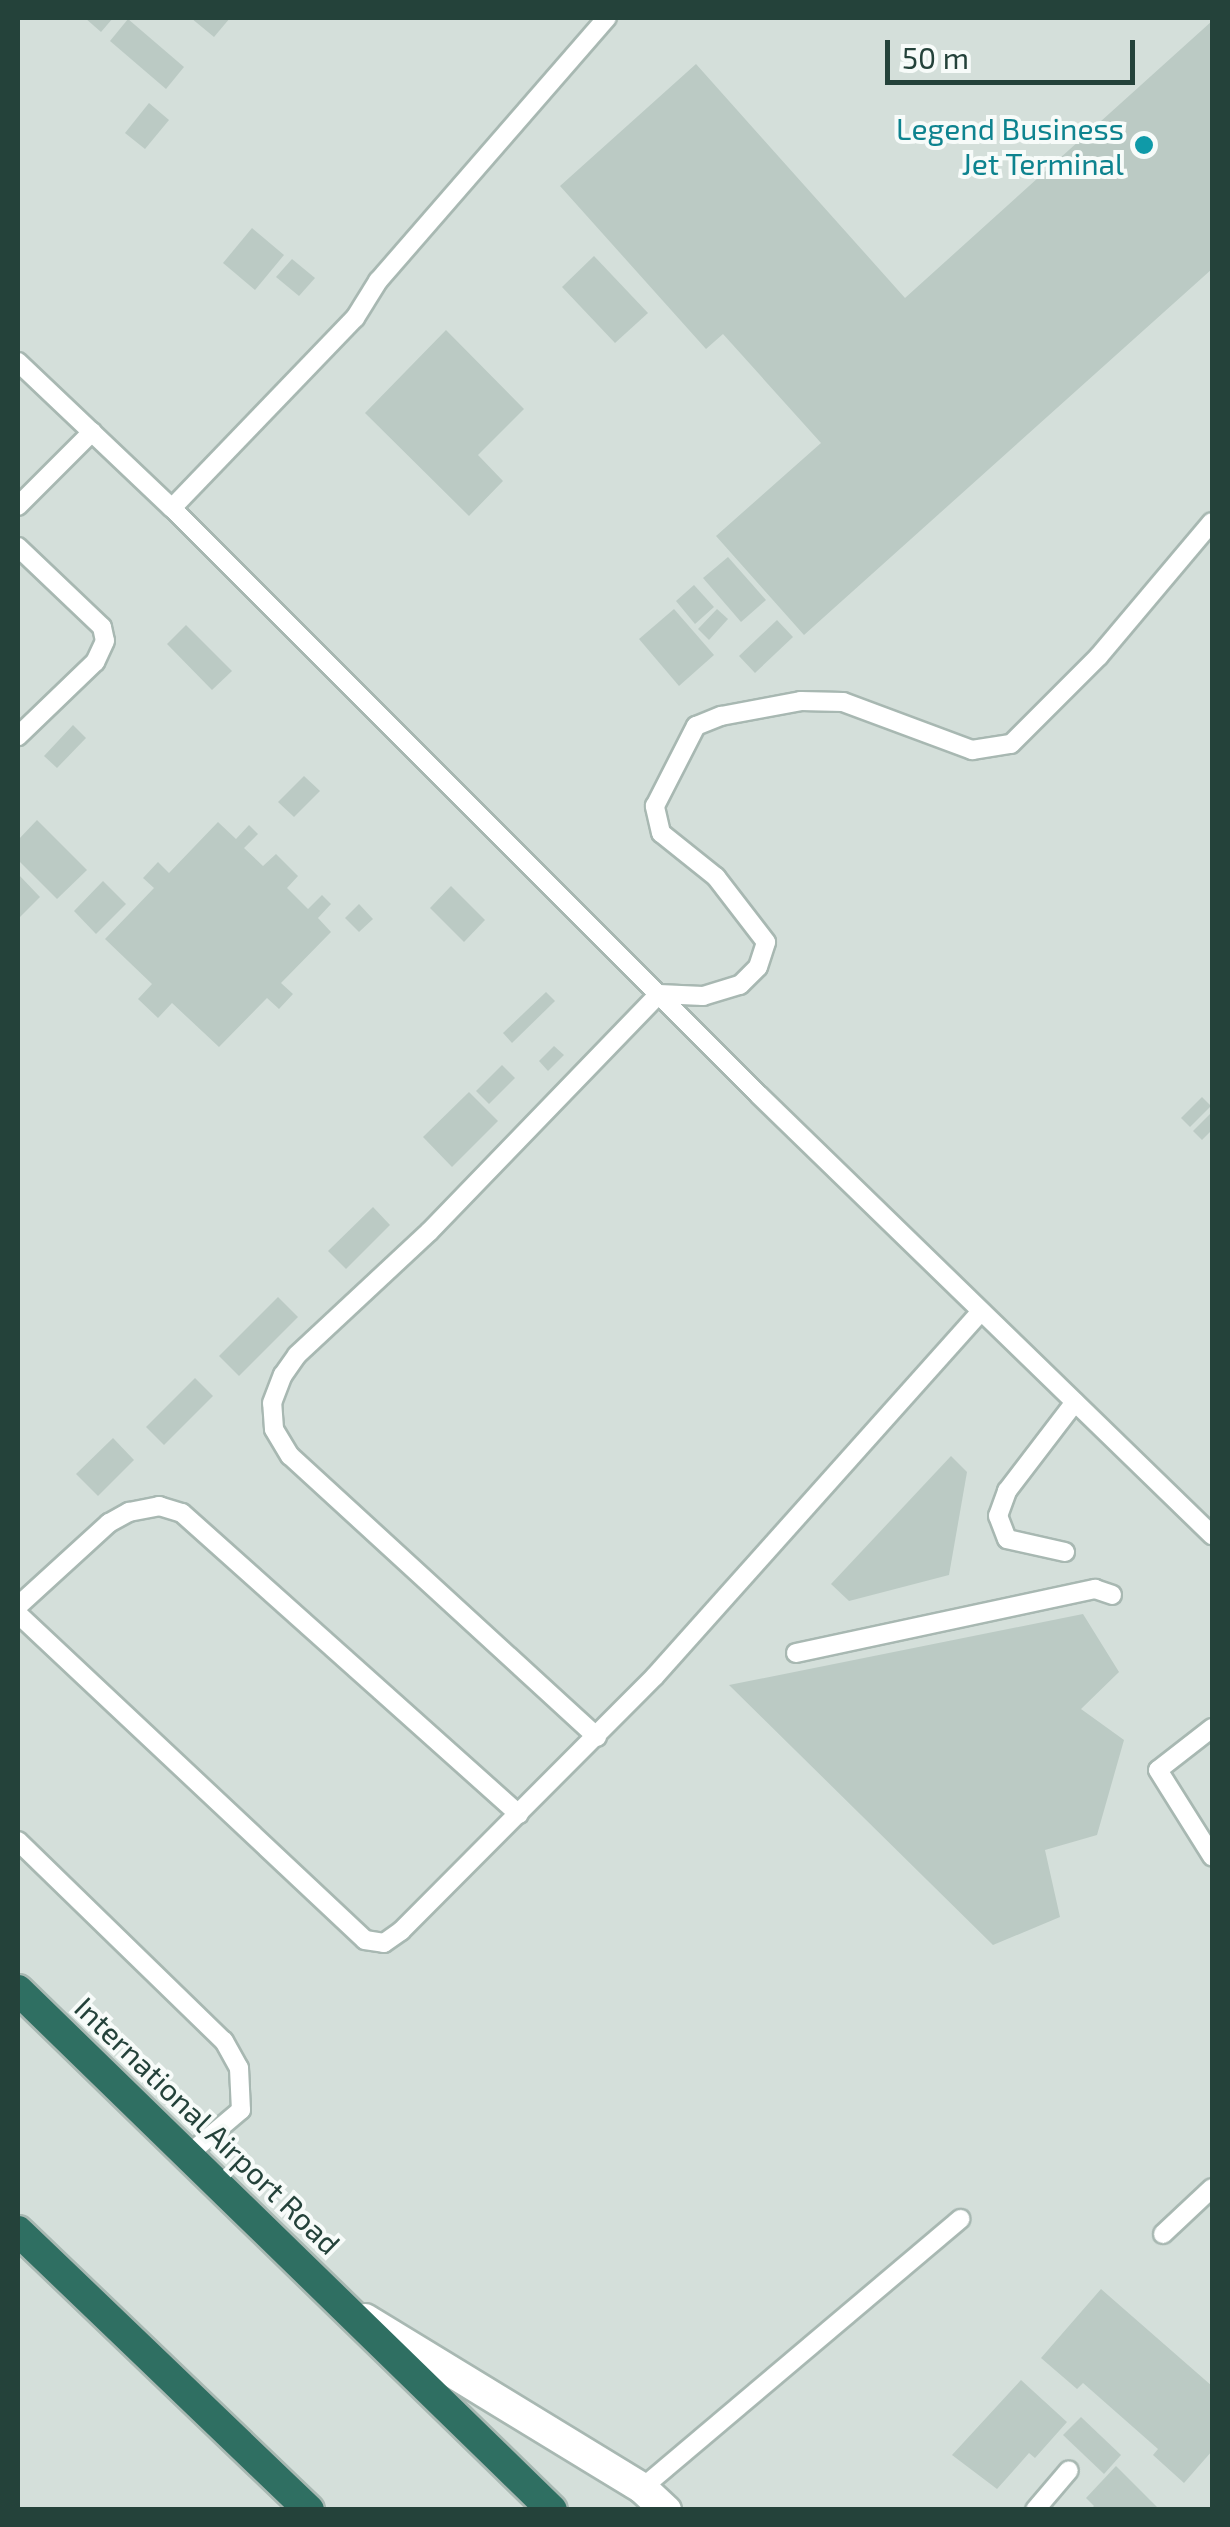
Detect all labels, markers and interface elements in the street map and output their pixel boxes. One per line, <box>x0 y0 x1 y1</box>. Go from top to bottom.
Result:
scale bar <box>890 20 1140 82</box>
text: 50 m <box>902 39 969 75</box>
place label: Legend Business Jet Terminal <box>896 110 1124 180</box>
marker: Legend Business Jet Terminal <box>1133 134 1155 156</box>
street label: International Airport Road <box>67 1988 349 2262</box>

